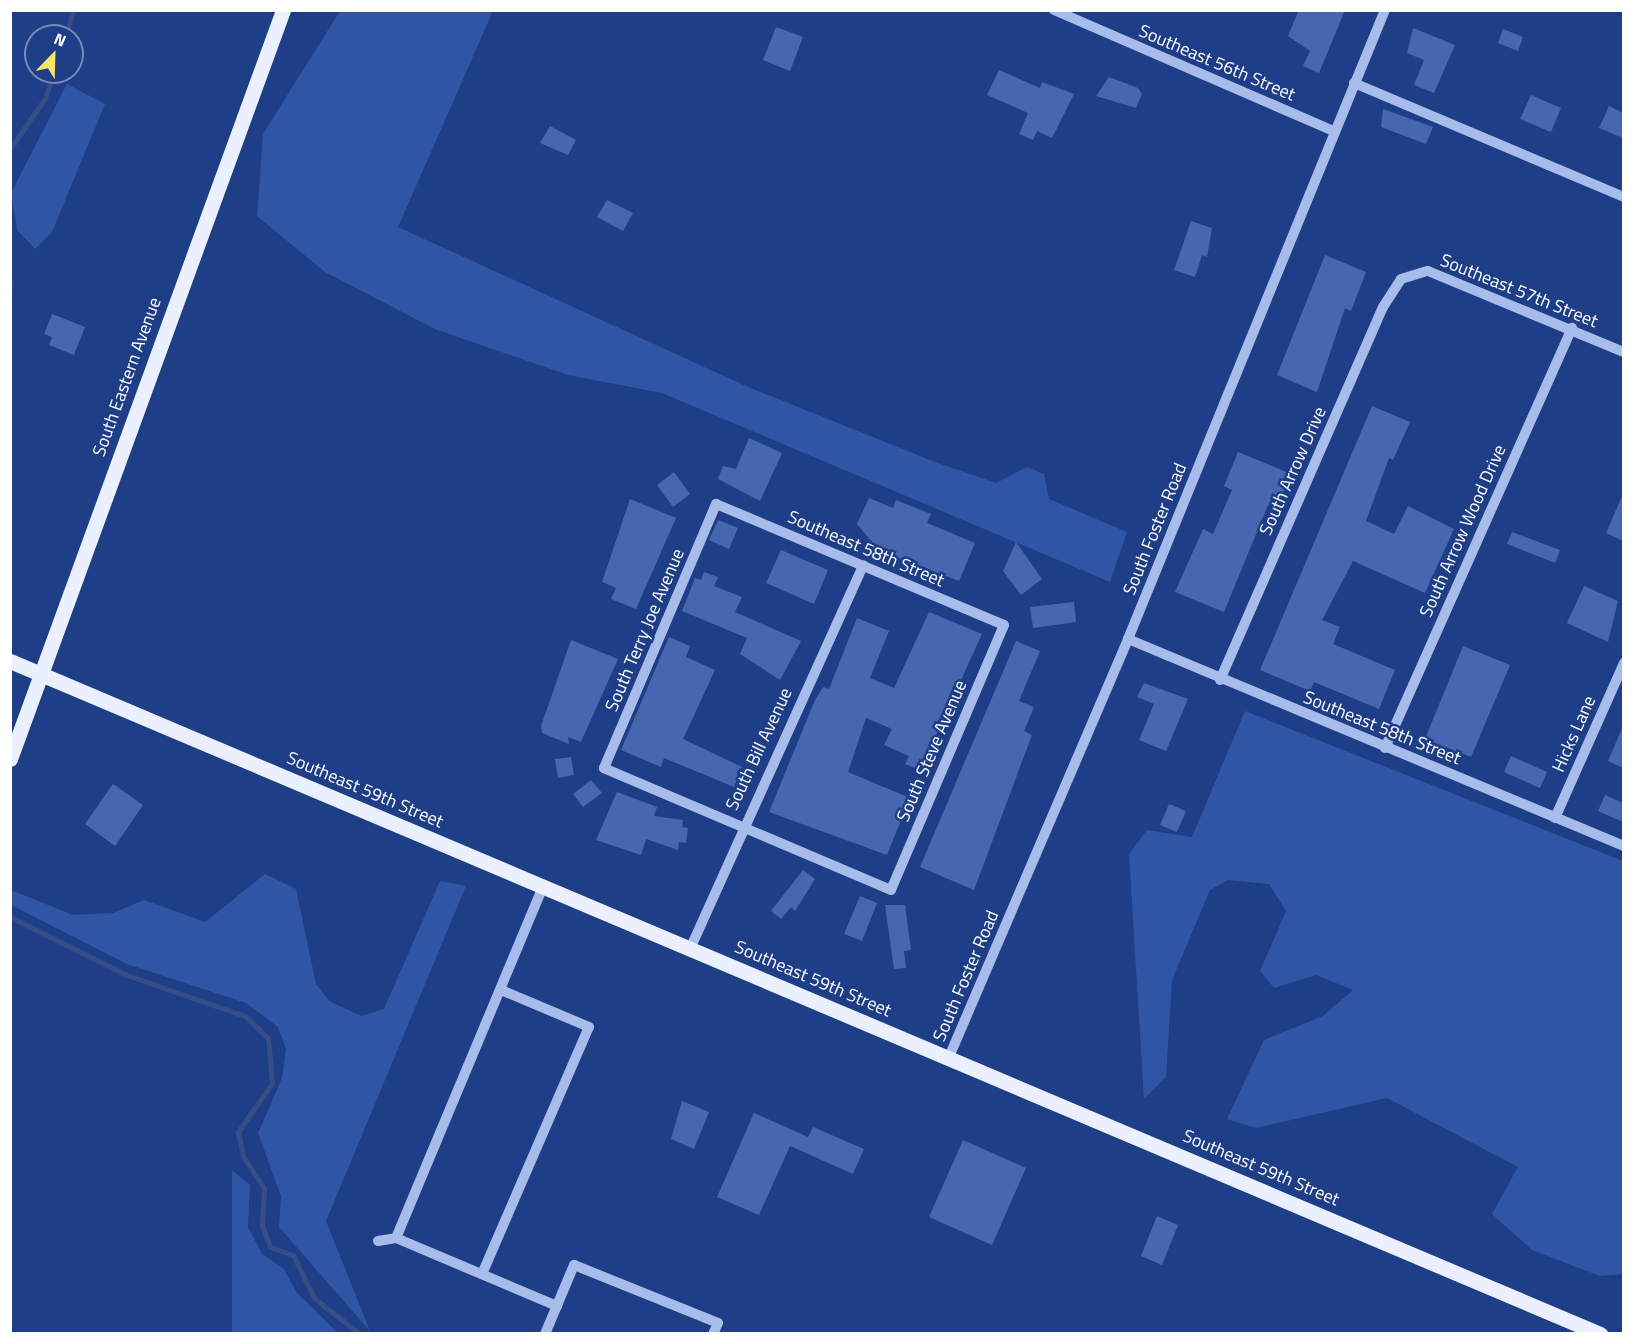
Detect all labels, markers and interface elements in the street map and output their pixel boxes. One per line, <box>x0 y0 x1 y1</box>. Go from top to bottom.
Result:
street label: Southeast 56th Street <box>1135 20 1299 106</box>
north arrow <box>24 24 84 84</box>
text: N <box>50 26 70 52</box>
street label: Southeast 57th Street <box>1437 250 1601 332</box>
street label: South Eastern Avenue <box>88 295 166 459</box>
street label: South Arrow Drive <box>1255 403 1331 539</box>
street label: South Arrow Wood Drive <box>1415 442 1511 620</box>
street label: South Foster Road <box>1119 460 1191 598</box>
street label: Southeast 58th Street <box>784 506 948 592</box>
street label: South Terry Joe Avenue <box>601 545 689 715</box>
street label: South Steve Avenue <box>892 677 972 825</box>
street label: South Bill Avenue <box>721 684 797 814</box>
street label: Southeast 58th Street <box>1300 687 1464 769</box>
street label: Hicks Lane <box>1548 692 1600 776</box>
street label: Southeast 59th Street <box>283 747 447 833</box>
street label: South Foster Road <box>929 907 1003 1045</box>
street label: Southeast 59th Street <box>731 936 895 1022</box>
street label: Southeast 59th Street <box>1179 1125 1343 1211</box>

